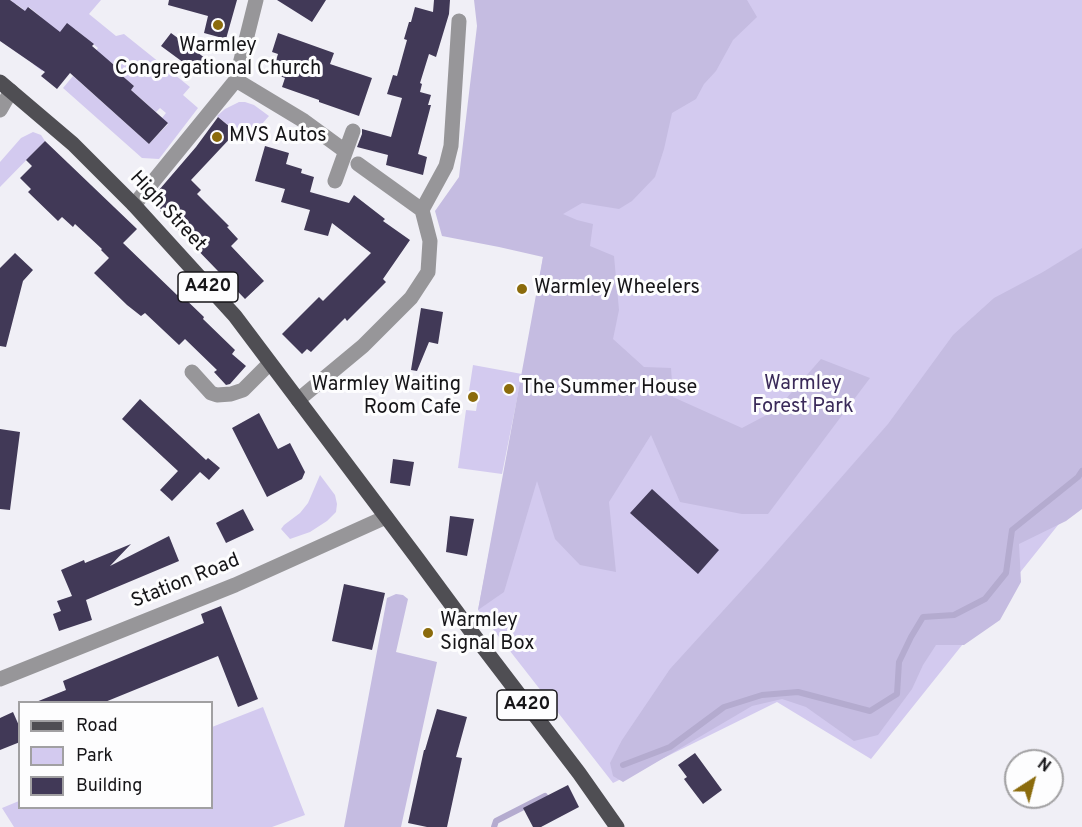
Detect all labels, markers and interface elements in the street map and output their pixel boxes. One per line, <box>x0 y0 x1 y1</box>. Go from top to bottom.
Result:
marker: Warmley Congregational Church <box>211 18 225 32</box>
place label: Warmley Congregational Church <box>115 35 321 82</box>
place label: MVS Autos <box>229 125 327 149</box>
marker: MVS Autos <box>210 130 224 144</box>
street label: High Street <box>124 167 210 257</box>
road number: A420 <box>178 272 238 302</box>
place label: Warmley Wheelers <box>534 277 700 301</box>
marker: Warmley Wheelers <box>515 282 529 296</box>
park label: Warmley Forest Park <box>752 373 854 420</box>
place label: Warmley Waiting Room Cafe <box>311 374 461 421</box>
place label: The Summer House <box>521 377 697 401</box>
marker: The Summer House <box>502 382 516 396</box>
marker: Warmley Waiting Room Cafe <box>466 390 480 404</box>
street label: Station Road <box>128 549 244 615</box>
place label: Warmley Signal Box <box>440 610 535 657</box>
marker: Warmley Signal Box <box>421 626 435 640</box>
road number: A420 <box>497 690 557 720</box>
legend <box>18 701 213 809</box>
text: Road <box>76 715 118 738</box>
text: Park <box>76 745 113 768</box>
north arrow <box>1004 749 1064 809</box>
text: N <box>1033 755 1054 778</box>
text: Building <box>76 775 142 798</box>

